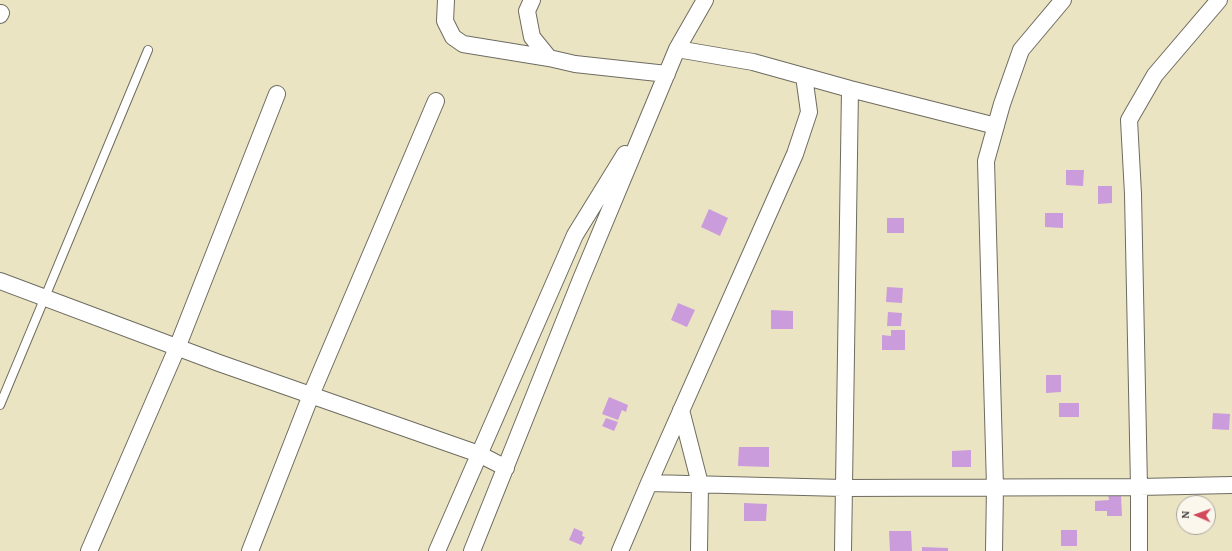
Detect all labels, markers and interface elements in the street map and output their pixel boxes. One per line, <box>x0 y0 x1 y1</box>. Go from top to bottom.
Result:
north arrow <box>1176 495 1216 535</box>
text: N <box>1177 511 1193 519</box>

